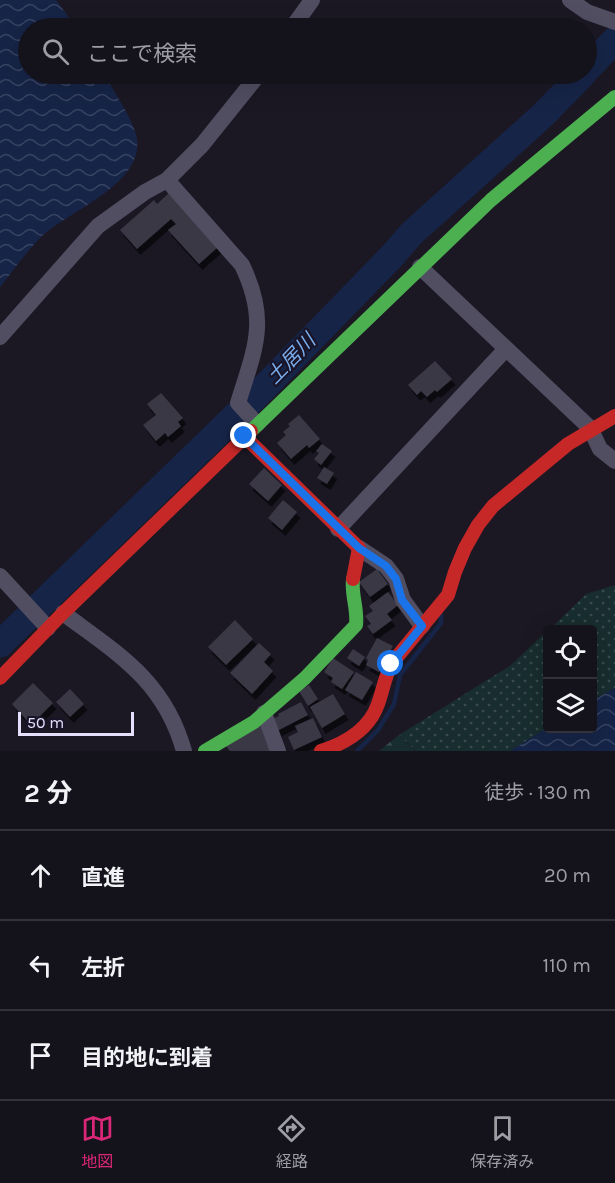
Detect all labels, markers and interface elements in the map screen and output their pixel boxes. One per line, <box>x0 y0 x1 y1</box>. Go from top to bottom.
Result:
search box <box>18 18 597 84</box>
icon: search <box>39 35 72 68</box>
text: ここで検索 <box>87 41 197 67</box>
water label: 土居川 <box>262 328 322 389</box>
route end <box>230 422 256 448</box>
map controls <box>543 625 597 733</box>
button: locate <box>543 625 597 679</box>
route start <box>377 650 403 676</box>
button: layers <box>543 679 597 733</box>
scale bar <box>18 709 134 736</box>
text: 50 m <box>27 713 64 732</box>
text: 2 分 <box>24 778 72 809</box>
text: 徒歩 · 130 m <box>484 781 591 804</box>
icon: ahead <box>24 859 57 892</box>
text: 20 m <box>544 864 591 887</box>
text: 直進 <box>81 865 125 891</box>
icon: left <box>24 949 57 982</box>
text: 110 m <box>542 954 591 977</box>
text: 左折 <box>81 955 125 981</box>
icon: arrive <box>24 1039 57 1072</box>
text: 目的地に到着 <box>81 1045 213 1071</box>
tab: 地図 <box>81 1112 114 1172</box>
tab: 経路 <box>275 1112 308 1172</box>
tab: 保存済み <box>470 1112 534 1172</box>

